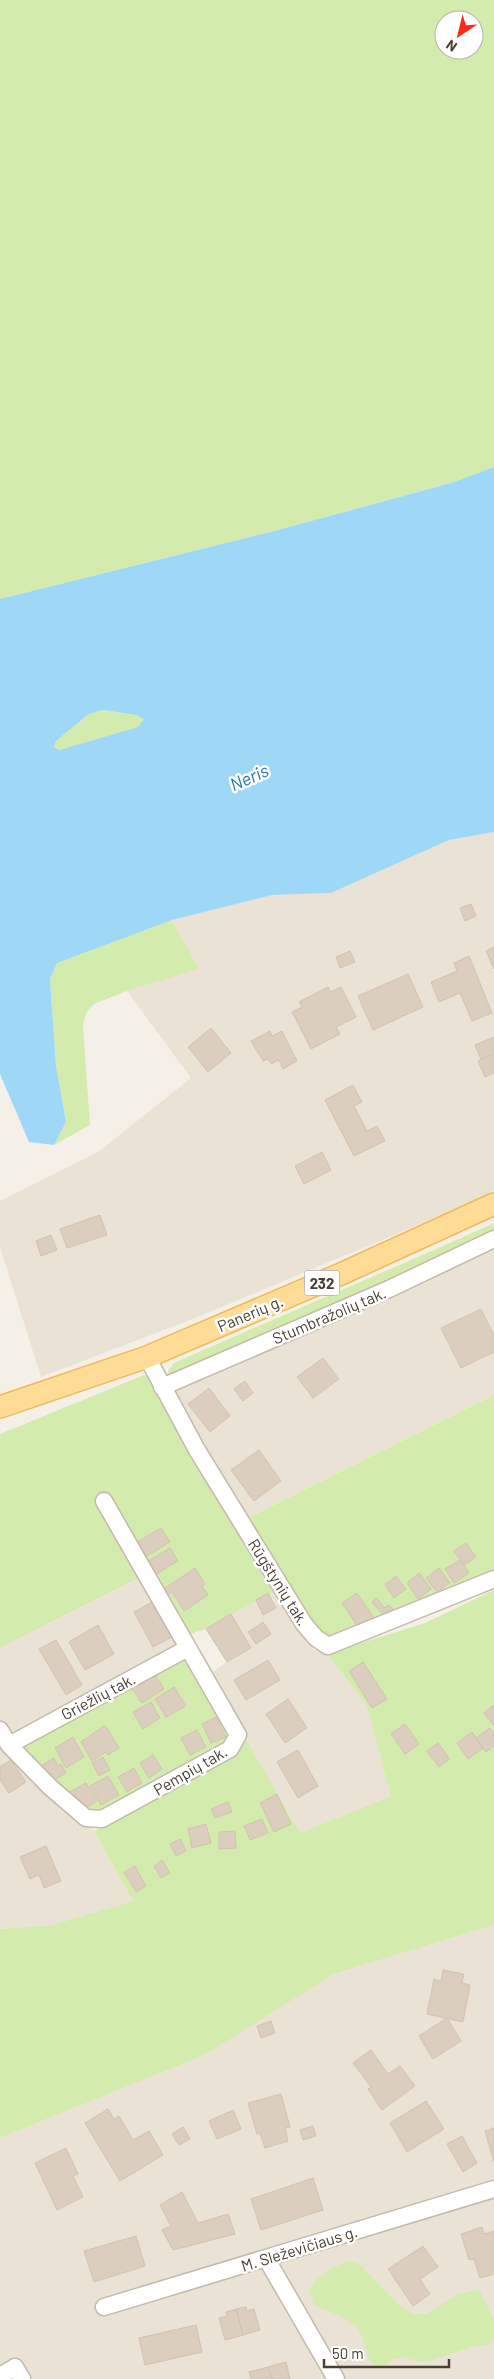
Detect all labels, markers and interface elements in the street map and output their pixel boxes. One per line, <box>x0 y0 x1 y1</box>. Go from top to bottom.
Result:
north arrow <box>434 10 484 60</box>
text: N <box>443 36 460 56</box>
water label: Neris <box>226 759 272 795</box>
road number: 232 <box>304 1270 340 1296</box>
street label: Stumbražolių tak. <box>269 1283 389 1347</box>
street label: Panerių g. <box>214 1291 286 1335</box>
street label: Rūgštynių tak. <box>245 1535 313 1629</box>
street label: Griežlių tak. <box>58 1668 138 1724</box>
street label: Pempių tak. <box>150 1741 230 1799</box>
street label: M. Sleževičiaus g. <box>238 2221 360 2275</box>
scale bar <box>324 2336 449 2368</box>
text: 50 m <box>332 2344 364 2362</box>

